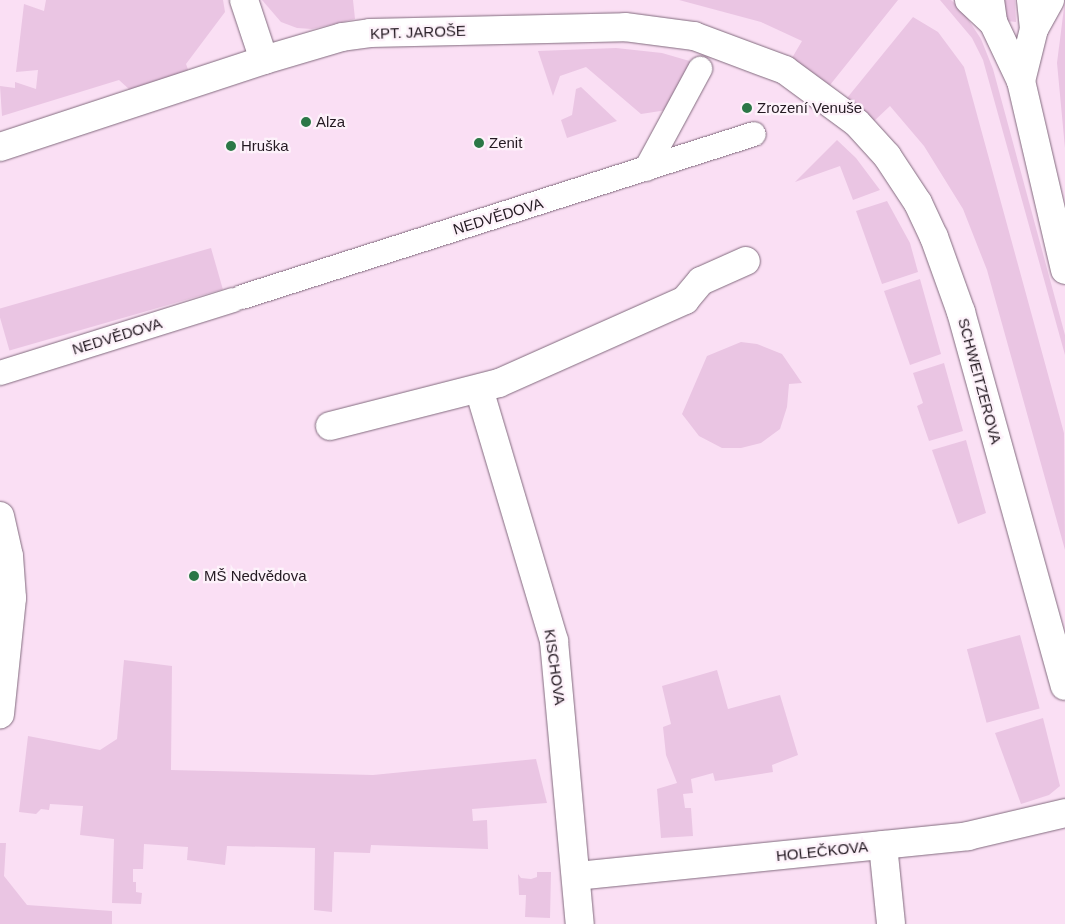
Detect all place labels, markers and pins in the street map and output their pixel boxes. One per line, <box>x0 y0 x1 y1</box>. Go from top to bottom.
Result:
place label: Zrození Venuše <box>757 99 862 117</box>
marker: Zrození Venuše <box>741 102 753 114</box>
place label: Alza <box>316 113 345 131</box>
marker: Alza <box>300 116 312 128</box>
place label: Zenit <box>489 134 522 152</box>
place label: Hruška <box>241 137 289 155</box>
marker: Zenit <box>473 137 485 149</box>
marker: Hruška <box>225 140 237 152</box>
place label: MŠ Nedvědova <box>204 567 307 585</box>
marker: MŠ Nedvědova <box>188 570 200 582</box>

